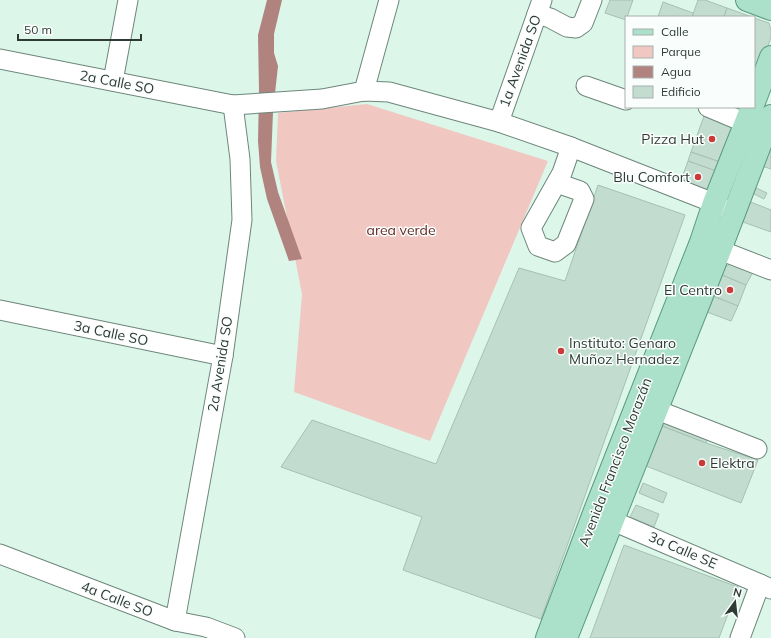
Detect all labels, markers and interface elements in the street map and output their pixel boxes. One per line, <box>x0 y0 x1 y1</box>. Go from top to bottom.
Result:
street label: 1a Avenida SO <box>495 12 545 110</box>
scale bar <box>18 16 141 42</box>
legend <box>625 16 755 108</box>
text: 50 m <box>24 22 52 37</box>
text: Calle <box>661 24 688 39</box>
text: Parque <box>661 44 701 59</box>
text: Agua <box>661 64 691 79</box>
street label: 2a Calle SO <box>78 66 156 98</box>
text: Edificio <box>661 84 701 99</box>
place label: Pizza Hut <box>641 130 704 148</box>
marker: Pizza Hut <box>707 134 717 144</box>
place label: Blu Comfort <box>613 168 690 186</box>
marker: Blu Comfort <box>693 172 703 182</box>
park label: area verde <box>366 221 436 239</box>
place label: El Centro <box>664 281 722 299</box>
marker: El Centro <box>725 285 735 295</box>
street label: 2a Avenida SO <box>204 315 236 413</box>
street label: 3a Calle SO <box>72 316 150 350</box>
place label: Instituto: Genaro Muñoz Hernadez <box>569 334 679 368</box>
marker: Instituto: Genaro Muñoz Hernadez <box>556 346 566 356</box>
street label: Avenida Francisco Morazán <box>574 375 656 549</box>
place label: Elektra <box>710 454 755 472</box>
marker: Elektra <box>697 458 707 468</box>
street label: 3a Calle SE <box>646 527 720 573</box>
street label: 4a Calle SO <box>78 577 156 621</box>
north arrow <box>715 582 755 622</box>
text: N <box>732 585 743 600</box>

